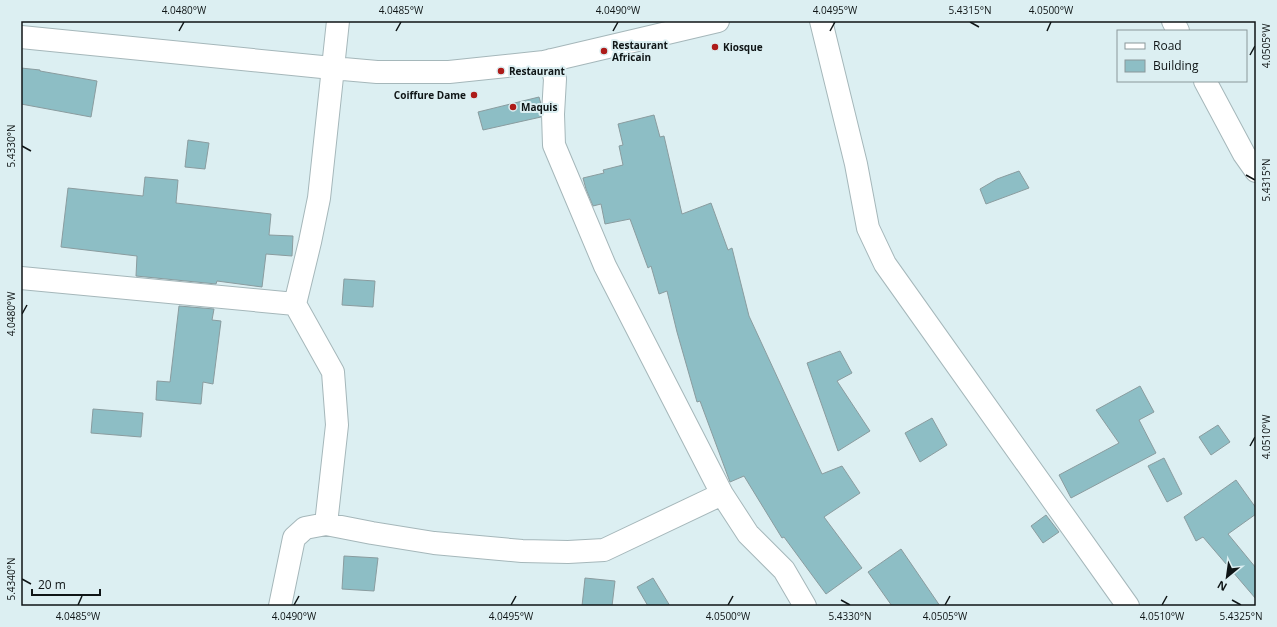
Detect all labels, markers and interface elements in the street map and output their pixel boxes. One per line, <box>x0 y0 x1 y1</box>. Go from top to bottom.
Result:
text: 4.0480°W <box>162 3 207 17</box>
text: 4.0485°W <box>379 3 424 17</box>
text: 4.0490°W <box>596 3 641 17</box>
text: 4.0495°W <box>813 3 858 17</box>
text: 5.4315°N <box>948 3 992 17</box>
text: 4.0500°W <box>1029 3 1074 17</box>
text: 4.0505°W <box>1259 23 1273 68</box>
legend <box>1117 30 1247 82</box>
text: Road <box>1153 37 1182 54</box>
place label: Restaurant Africain <box>612 38 669 64</box>
place label: Kiosque <box>723 40 763 54</box>
marker: Kiosque <box>710 42 720 52</box>
marker: Restaurant Africain <box>599 46 609 56</box>
text: Building <box>1153 57 1199 74</box>
place label: Restaurant <box>509 64 566 78</box>
marker: Restaurant <box>496 66 506 76</box>
place label: Coiffure Dame <box>394 88 466 102</box>
marker: Coiffure Dame <box>469 90 479 100</box>
place label: Maquis <box>521 100 557 114</box>
marker: Maquis <box>508 102 518 112</box>
text: 5.4330°N <box>4 124 18 168</box>
text: 5.4315°N <box>1259 158 1273 202</box>
text: 4.0480°W <box>4 291 18 336</box>
text: 4.0510°W <box>1259 414 1273 459</box>
text: 5.4340°N <box>4 557 18 601</box>
north arrow <box>1207 557 1247 597</box>
scale bar <box>32 571 100 597</box>
text: 20 m <box>38 576 66 593</box>
text: N <box>1214 577 1229 595</box>
text: 4.0485°W <box>56 609 101 623</box>
text: 4.0490°W <box>272 609 317 623</box>
text: 4.0495°W <box>489 609 534 623</box>
text: 4.0500°W <box>706 609 751 623</box>
text: 5.4330°N <box>828 609 872 623</box>
text: 4.0505°W <box>923 609 968 623</box>
text: 4.0510°W <box>1140 609 1185 623</box>
text: 5.4325°N <box>1219 609 1263 623</box>

